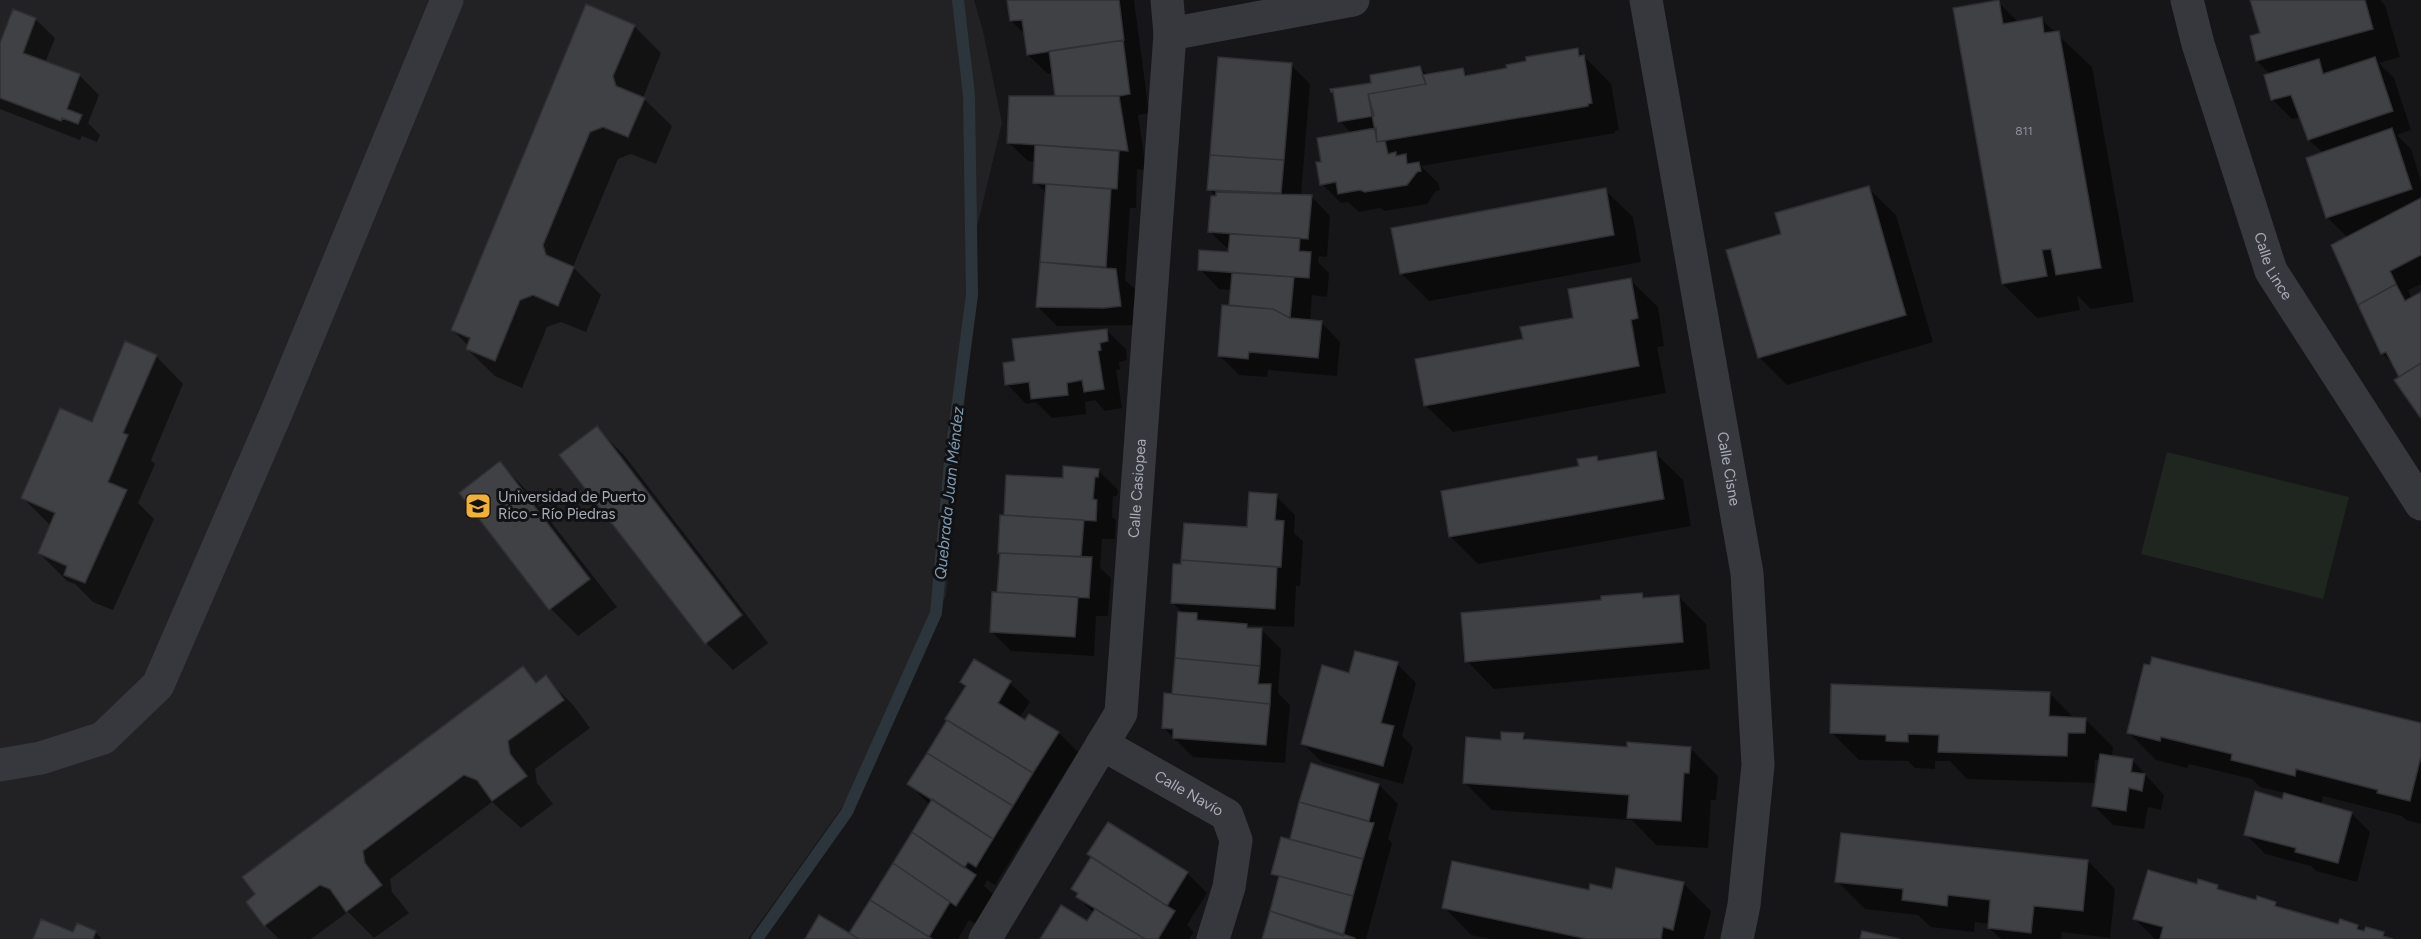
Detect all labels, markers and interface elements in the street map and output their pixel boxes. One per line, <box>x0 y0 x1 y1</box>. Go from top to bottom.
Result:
house number: 811 <box>2015 124 2033 138</box>
street label: Calle Lince <box>2250 230 2296 303</box>
water label: Quebrada Juan Méndez <box>930 405 968 580</box>
street label: Calle Cisne <box>1713 430 1744 507</box>
street label: Calle Casiopea <box>1125 438 1150 539</box>
place label: Universidad de Puerto Rico - Río Piedras <box>498 488 646 523</box>
school or university icon: Universidad de Puerto Rico - Río Piedras <box>463 491 493 521</box>
street label: Calle Navío <box>1151 767 1227 820</box>

